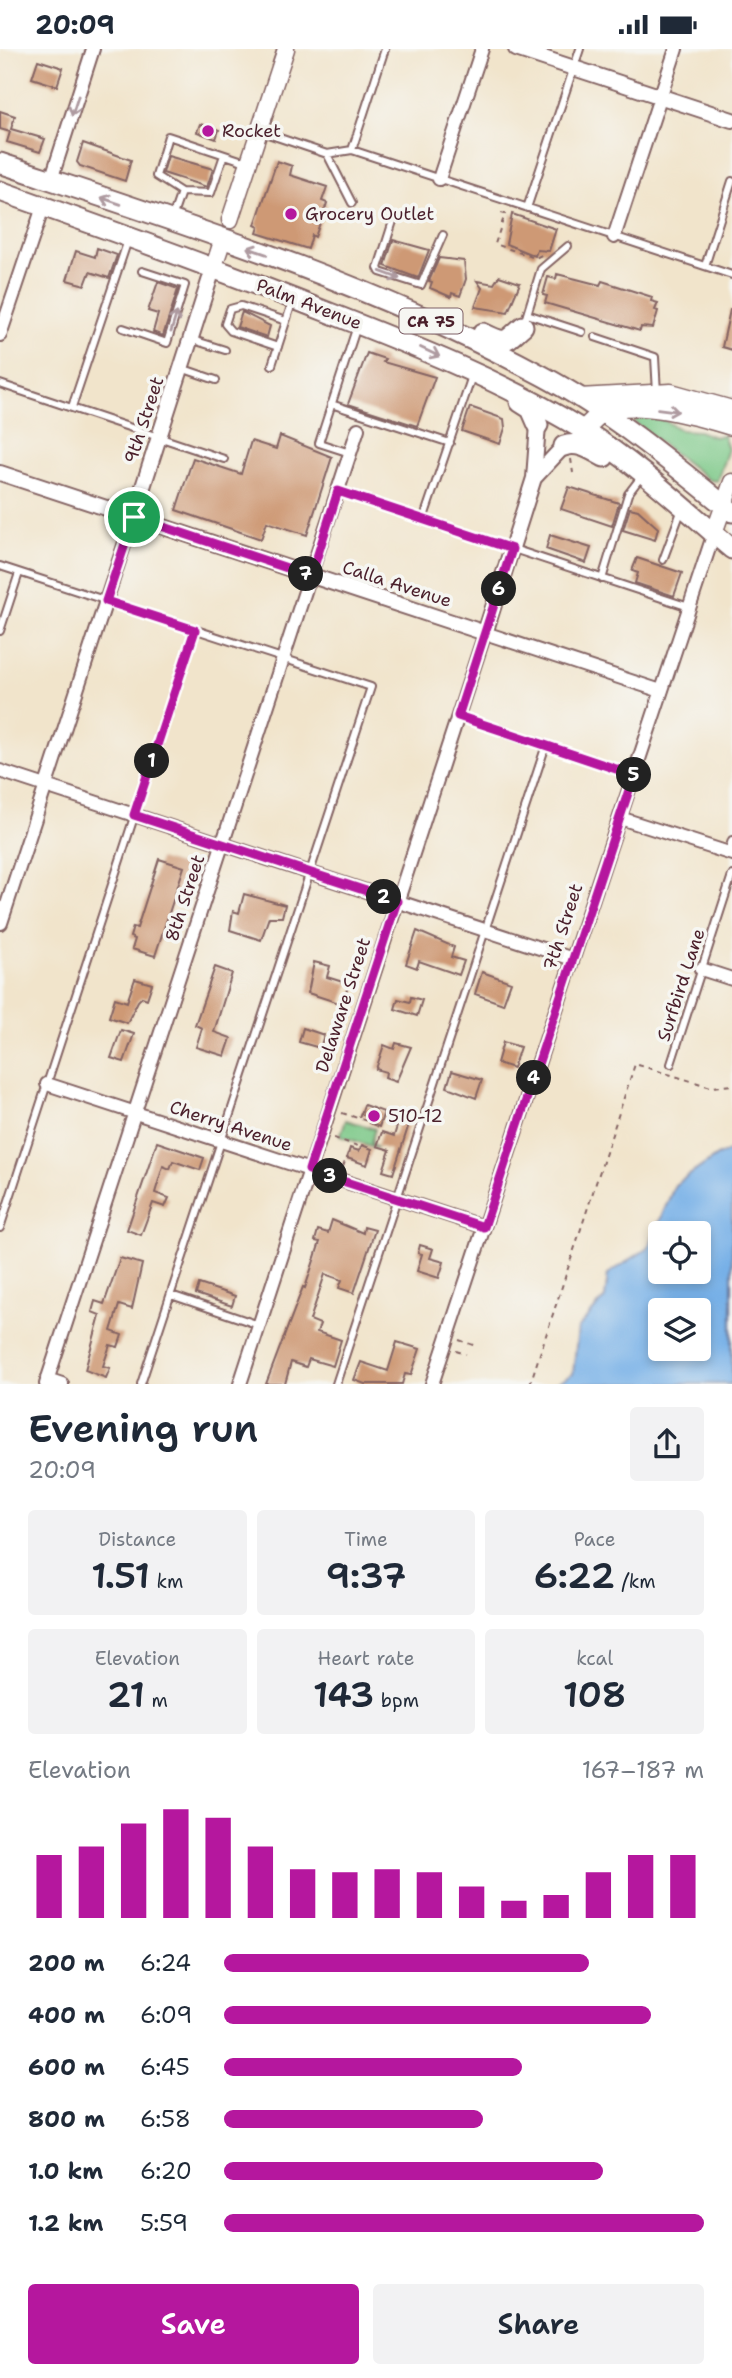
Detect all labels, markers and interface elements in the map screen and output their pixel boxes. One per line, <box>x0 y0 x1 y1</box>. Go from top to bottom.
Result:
text: 20:09 <box>35 7 115 42</box>
one-way arrow <box>67 95 80 117</box>
place label: Rocket <box>222 119 281 143</box>
marker: Rocket <box>200 123 216 139</box>
one-way arrow <box>100 194 122 206</box>
place label: Grocery Outlet <box>305 202 434 226</box>
marker: Grocery Outlet <box>283 206 299 222</box>
one-way arrow <box>247 244 269 256</box>
one-way arrow <box>379 270 401 282</box>
street label: Palm Avenue <box>253 273 365 335</box>
road number: CA 75 <box>400 309 462 333</box>
one-way arrow <box>168 311 181 333</box>
one-way arrow <box>419 345 440 359</box>
street label: 9th Street <box>119 373 169 467</box>
one-way arrow <box>657 404 679 417</box>
pin <box>104 487 164 547</box>
icon: arrive <box>115 498 153 536</box>
street label: Calla Avenue <box>339 555 455 613</box>
pin: 7 <box>288 557 324 591</box>
text: 7 <box>299 561 312 586</box>
pin: 6 <box>482 571 516 607</box>
text: 6 <box>492 576 505 601</box>
pin: 1 <box>134 743 170 779</box>
text: 1 <box>147 748 156 773</box>
pin: 5 <box>616 757 652 793</box>
text: 5 <box>628 762 639 787</box>
street label: 8th Street <box>160 851 210 945</box>
pin: 2 <box>366 879 402 915</box>
street label: 7th Street <box>538 880 588 974</box>
text: 2 <box>377 884 390 909</box>
street label: Surfbird Lane <box>651 926 711 1044</box>
street label: Delaware Street <box>310 934 376 1076</box>
pin: 4 <box>516 1061 552 1095</box>
text: 4 <box>527 1065 540 1090</box>
street label: Cherry Avenue <box>167 1095 295 1157</box>
place label: 510-12 <box>388 1104 443 1128</box>
marker: 510-12 <box>366 1108 382 1124</box>
pin: 3 <box>312 1159 348 1193</box>
text: 3 <box>323 1163 336 1188</box>
map controls <box>648 1221 711 1361</box>
button: locate <box>648 1221 711 1284</box>
button: layers <box>648 1298 711 1361</box>
text: Evening run <box>28 1403 258 1454</box>
button: share <box>630 1407 704 1481</box>
text: 20:09 <box>28 1455 96 1485</box>
text: Distance <box>98 1527 176 1552</box>
text: Time <box>344 1527 388 1552</box>
text: Pace <box>574 1527 616 1552</box>
text: 1.51 <box>91 1552 150 1599</box>
text: 9:37 <box>326 1552 406 1599</box>
text: 6:22 <box>534 1552 615 1599</box>
text: km <box>150 1569 183 1594</box>
text: /km <box>615 1569 656 1594</box>
text: Elevation <box>95 1646 180 1671</box>
text: Heart rate <box>318 1646 414 1671</box>
text: kcal <box>576 1646 613 1671</box>
text: 21 <box>107 1671 145 1718</box>
text: 143 <box>313 1671 374 1718</box>
text: 108 <box>563 1671 626 1718</box>
text: m <box>145 1688 168 1713</box>
text: bpm <box>374 1688 419 1713</box>
text: Elevation <box>28 1755 131 1785</box>
text: 167–187 m <box>582 1755 704 1785</box>
text: 200 m <box>28 1948 105 1978</box>
text: 6:24 <box>140 1948 191 1978</box>
text: 400 m <box>28 2000 105 2030</box>
text: 6:09 <box>140 2000 192 2030</box>
text: 600 m <box>28 2052 105 2082</box>
text: 6:45 <box>140 2052 190 2082</box>
text: 800 m <box>28 2104 105 2134</box>
text: 6:58 <box>140 2104 191 2134</box>
text: 1.0 km <box>28 2156 103 2186</box>
text: 6:20 <box>140 2156 192 2186</box>
text: 1.2 km <box>28 2208 104 2238</box>
text: 5:59 <box>140 2208 188 2238</box>
button: Save <box>28 2284 359 2364</box>
button: Share <box>373 2284 704 2364</box>

